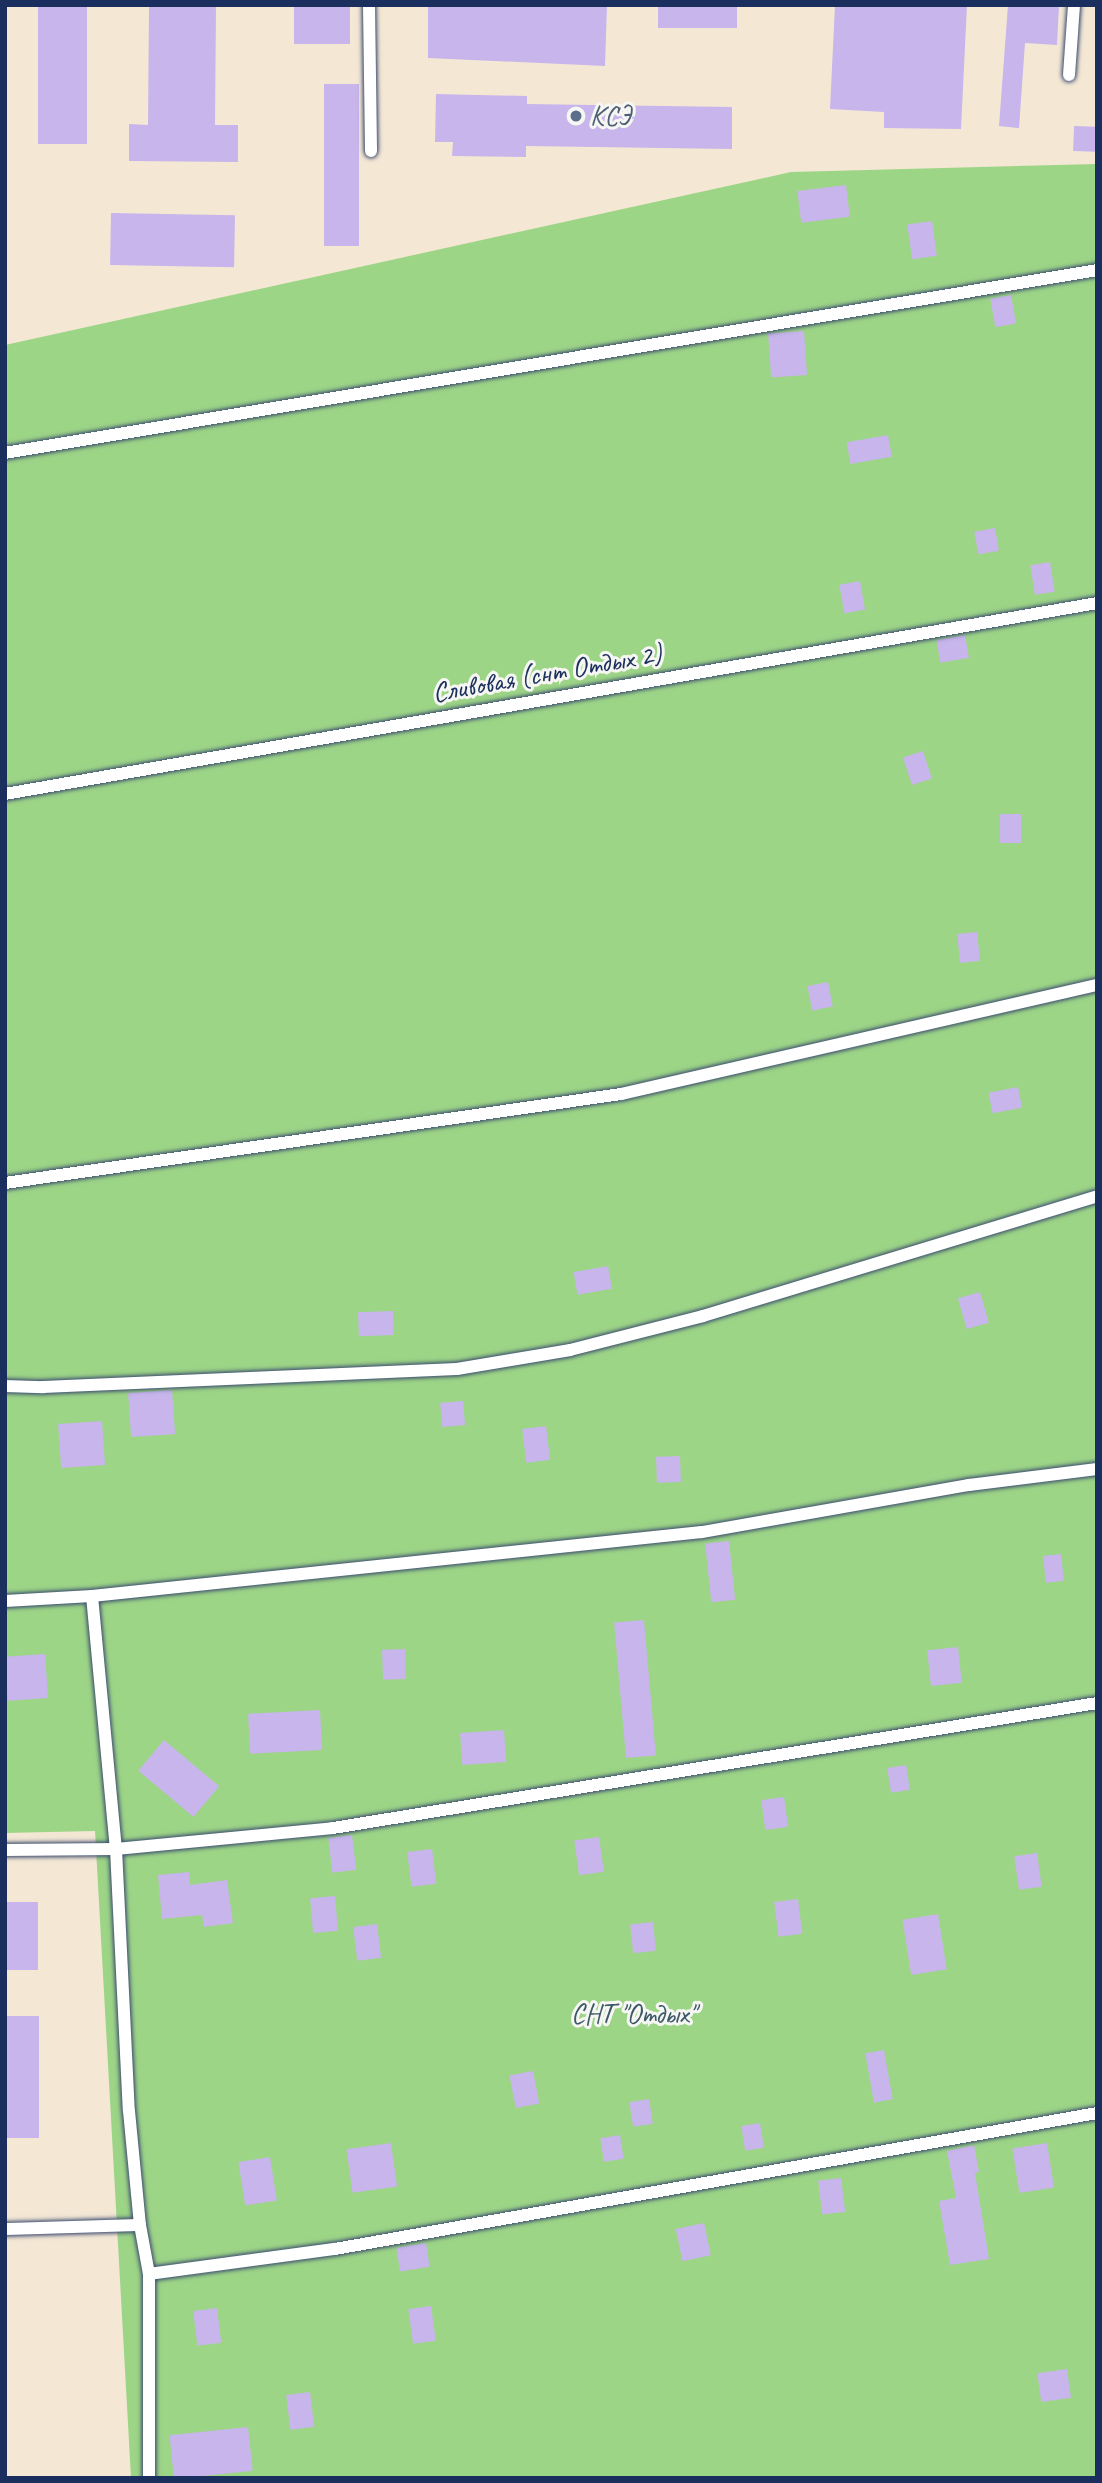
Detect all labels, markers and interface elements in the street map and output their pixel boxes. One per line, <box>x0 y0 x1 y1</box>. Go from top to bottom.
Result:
place label: КСЭ <box>590 99 631 133</box>
marker: КСЭ <box>568 108 584 124</box>
street label: Сливовая (снт Отдых 2) <box>430 636 664 710</box>
park label: СНТ "Отдых" <box>571 1997 695 2031</box>

